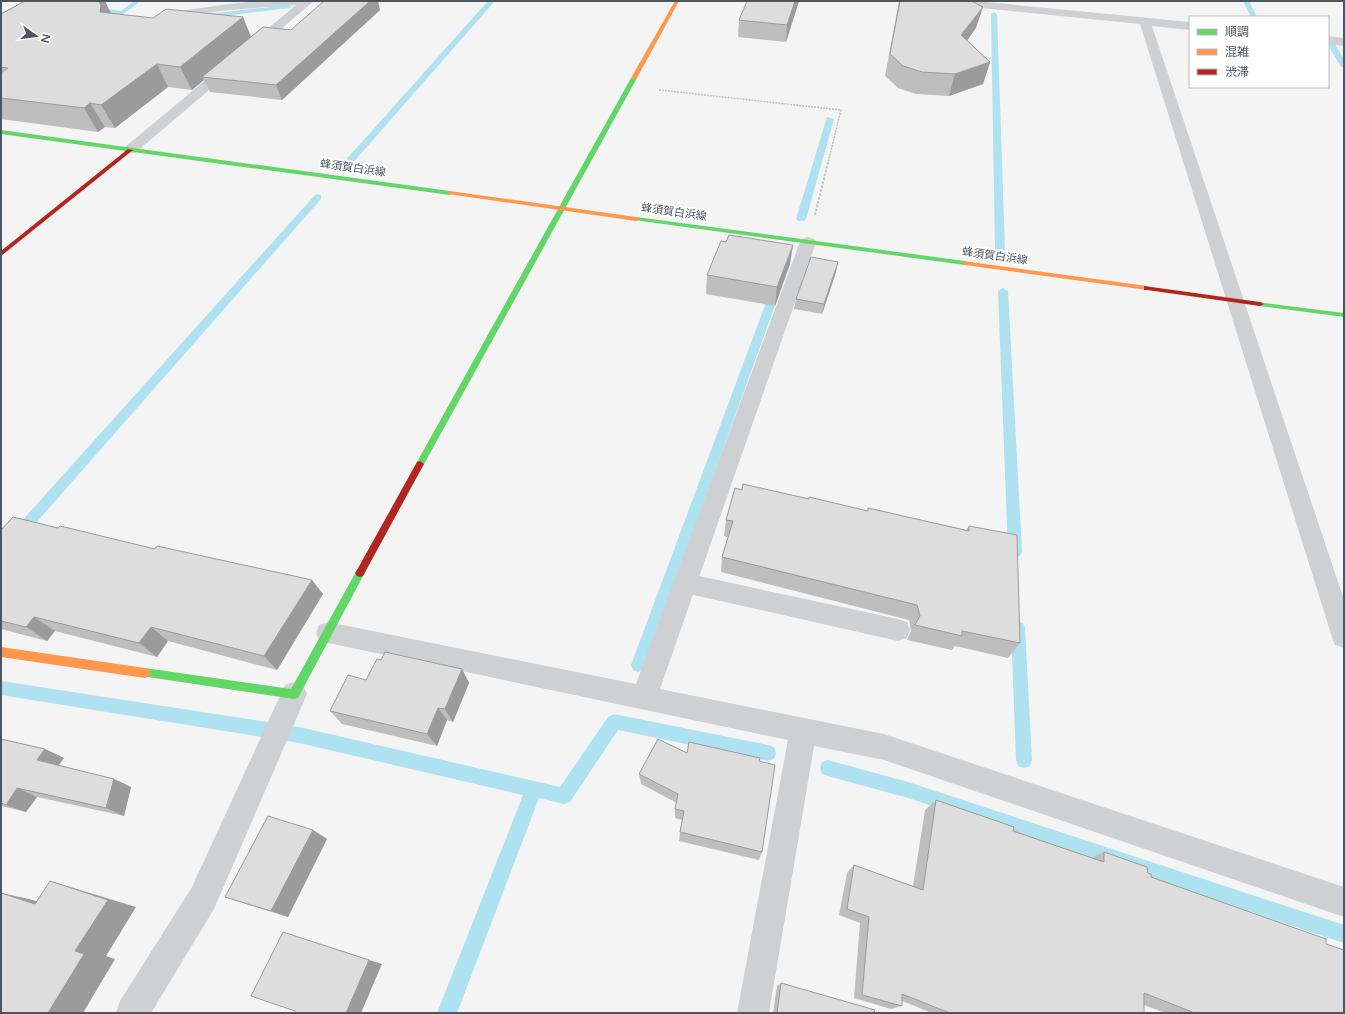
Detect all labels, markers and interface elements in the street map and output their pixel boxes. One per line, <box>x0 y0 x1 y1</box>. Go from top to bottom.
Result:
north arrow <box>16 16 56 56</box>
legend <box>1189 16 1329 88</box>
text: 順調 <box>1225 25 1249 39</box>
text: N <box>38 32 53 44</box>
text: 混雑 <box>1225 45 1249 59</box>
text: 渋滞 <box>1225 65 1249 79</box>
street label: 蜂須賀白浜線 <box>319 157 387 179</box>
street label: 蜂須賀白浜線 <box>640 201 708 223</box>
street label: 蜂須賀白浜線 <box>961 245 1029 267</box>

